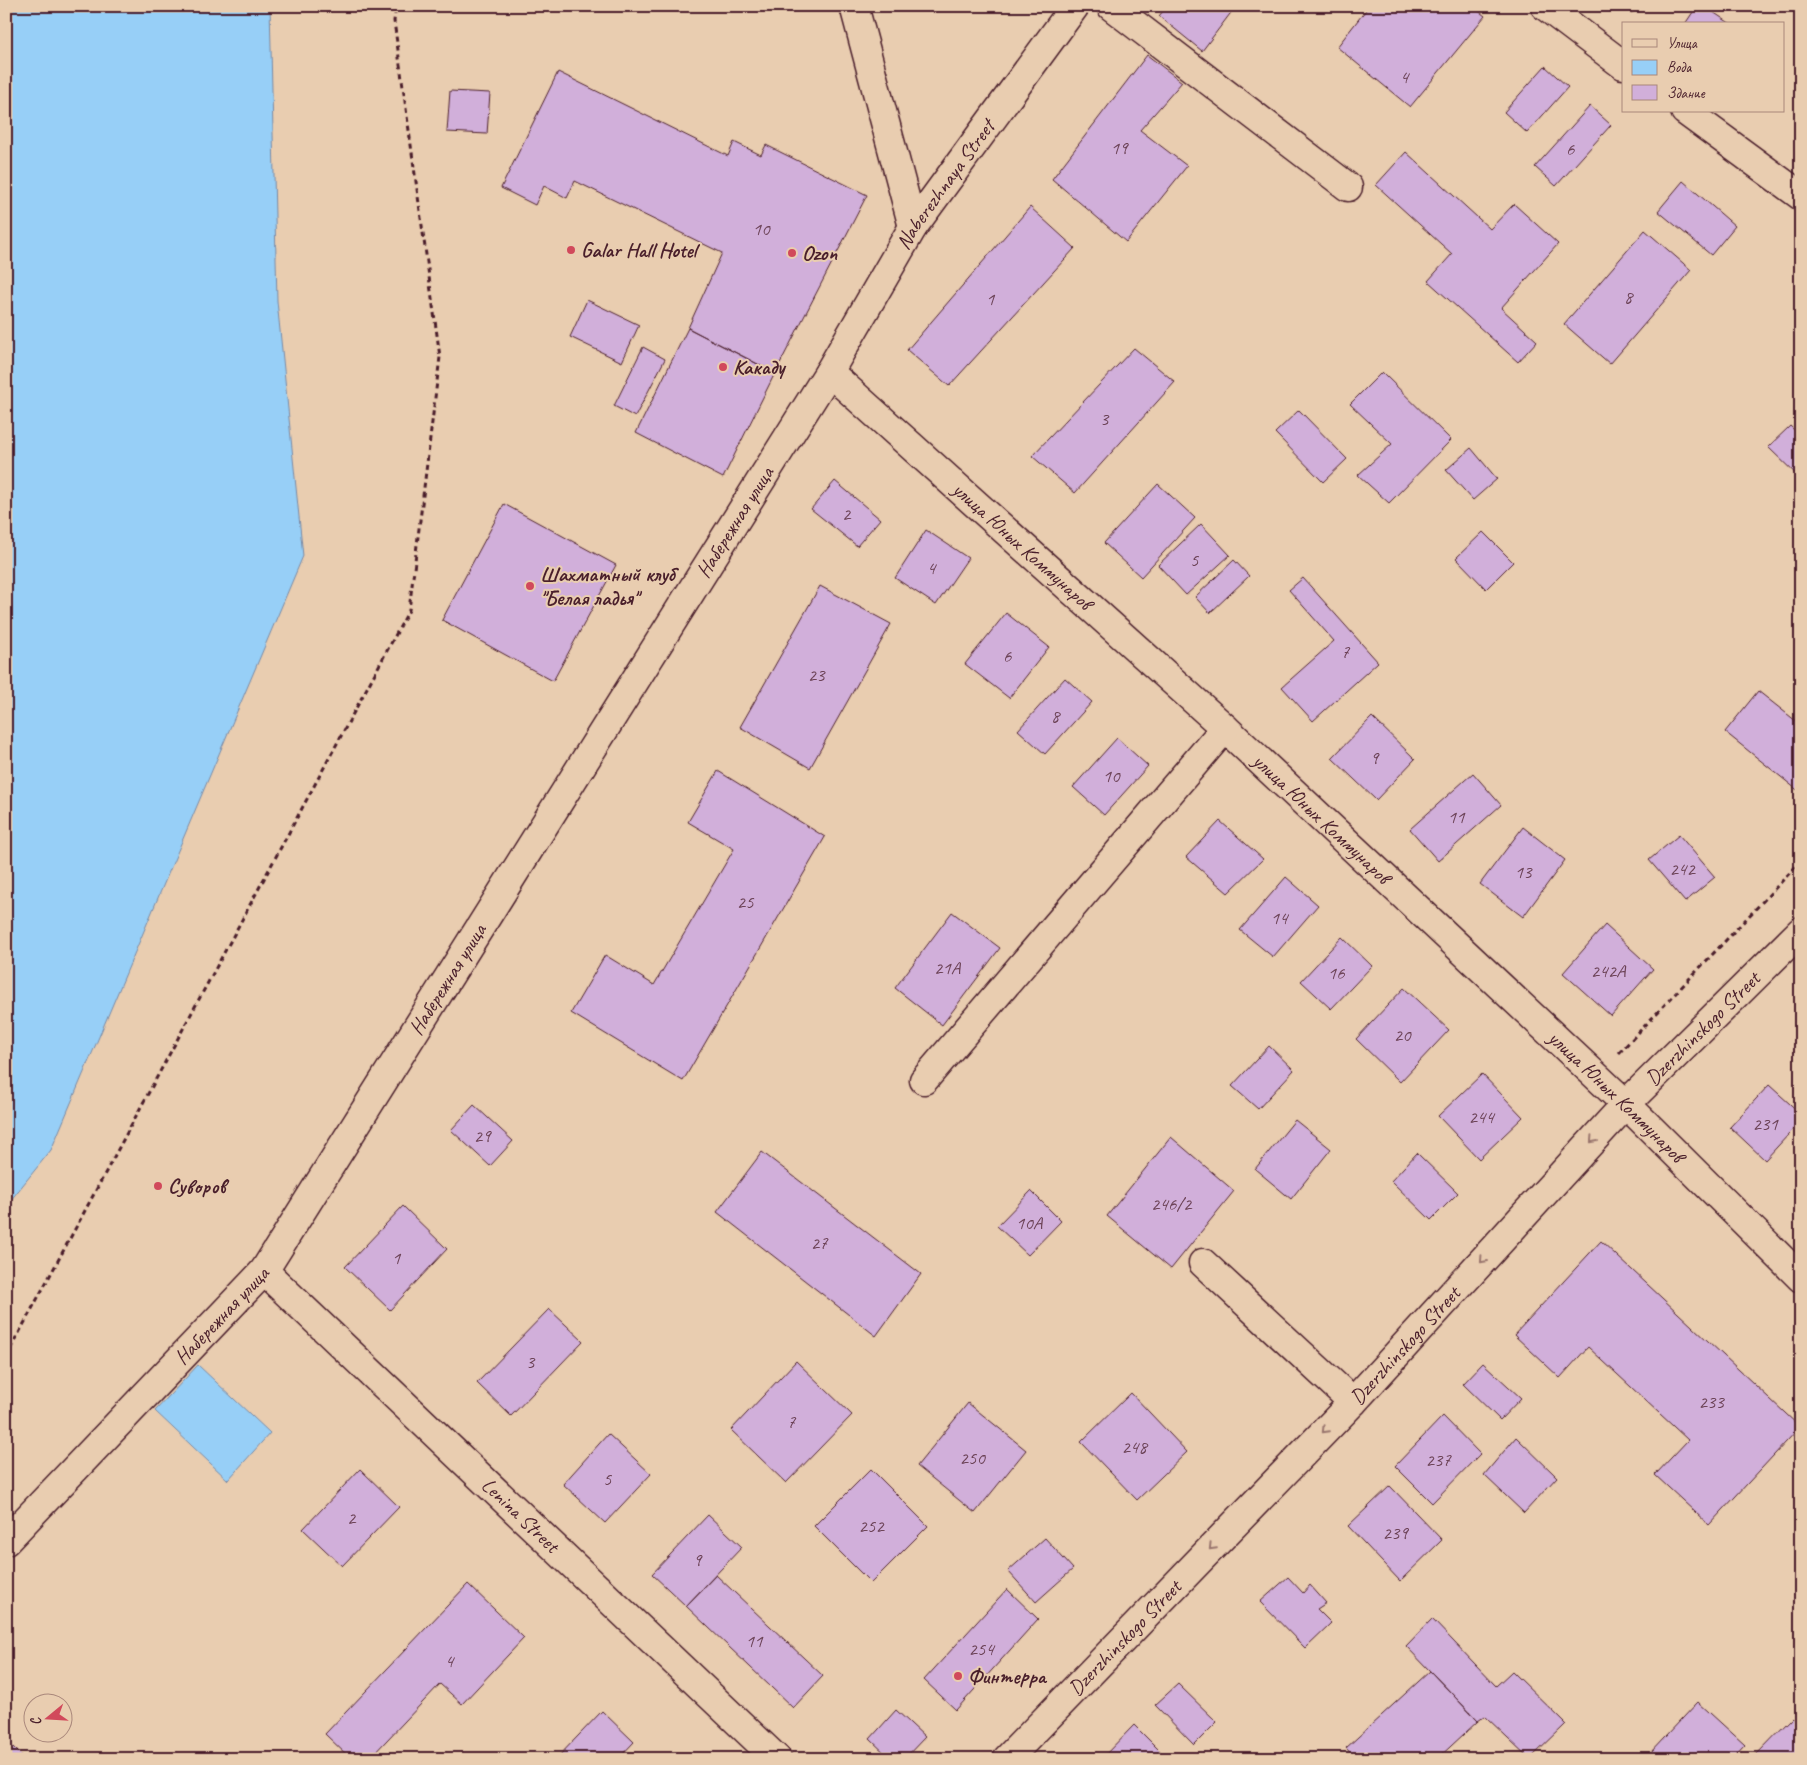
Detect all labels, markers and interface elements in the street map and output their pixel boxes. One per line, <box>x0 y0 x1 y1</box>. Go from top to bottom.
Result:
legend <box>1622 22 1784 112</box>
text: Улица <box>1667 34 1698 53</box>
text: Вода <box>1667 58 1692 77</box>
house number: 4 <box>1400 65 1411 89</box>
text: Здание <box>1667 84 1706 103</box>
street label: Naberezhnaya Street <box>890 112 1002 254</box>
house number: 19 <box>1110 136 1129 160</box>
house number: 6 <box>1566 137 1576 161</box>
house number: 10 <box>752 217 771 241</box>
place label: Galar Hall Hotel <box>581 237 701 263</box>
place label: Ozon <box>802 240 837 266</box>
marker: Galar Hall Hotel <box>565 244 577 256</box>
marker: Ozon <box>786 247 798 259</box>
house number: 8 <box>1624 285 1635 309</box>
house number: 1 <box>986 287 996 311</box>
place label: Какаду <box>733 354 787 380</box>
marker: Какаду <box>717 361 729 373</box>
house number: 3 <box>1100 407 1110 431</box>
street label: Набережная улица <box>690 460 780 582</box>
street label: улица Юных Коммунаров <box>946 475 1101 618</box>
house number: 2 <box>842 502 852 526</box>
house number: 5 <box>1190 548 1200 572</box>
house number: 4 <box>927 556 938 580</box>
place label: Шахматный клуб "Белая ладья" <box>540 561 680 611</box>
marker: Шахматный клуб "Белая ладья" <box>524 580 536 592</box>
house number: 7 <box>1341 640 1351 664</box>
house number: 6 <box>1003 644 1013 668</box>
house number: 23 <box>807 663 826 687</box>
house number: 8 <box>1051 704 1062 728</box>
house number: 9 <box>1370 746 1380 770</box>
street label: улица Юных Коммунаров <box>1246 747 1399 892</box>
house number: 10 <box>1102 764 1121 788</box>
house number: 11 <box>1447 805 1466 829</box>
house number: 242 <box>1669 857 1696 881</box>
house number: 13 <box>1514 860 1533 884</box>
house number: 25 <box>736 890 755 914</box>
house number: 14 <box>1270 906 1290 930</box>
street label: Набережная улица <box>403 918 493 1040</box>
house number: 21А <box>934 956 962 980</box>
house number: 242А <box>1590 959 1627 983</box>
house number: 16 <box>1327 961 1346 985</box>
street label: Dzerzhinskogo Street <box>1640 964 1767 1091</box>
house number: 20 <box>1393 1023 1412 1047</box>
street label: улица Юных Коммунаров <box>1541 1024 1693 1171</box>
house number: 244 <box>1468 1105 1496 1129</box>
house number: 231 <box>1752 1112 1779 1136</box>
house number: 29 <box>473 1124 492 1148</box>
one-way arrow <box>1590 1134 1599 1143</box>
place label: Суворов <box>168 1173 230 1199</box>
marker: Суворов <box>152 1180 164 1192</box>
house number: 246/2 <box>1151 1192 1193 1216</box>
house number: 10А <box>1016 1211 1044 1235</box>
house number: 27 <box>810 1231 829 1255</box>
house number: 1 <box>392 1246 402 1270</box>
one-way arrow <box>1480 1254 1489 1263</box>
street label: Набережная улица <box>169 1260 276 1370</box>
street label: Dzerzhinskogo Street <box>1344 1279 1467 1410</box>
house number: 3 <box>526 1350 536 1374</box>
house number: 233 <box>1698 1390 1725 1414</box>
house number: 7 <box>787 1410 797 1434</box>
one-way arrow <box>1322 1425 1331 1434</box>
house number: 248 <box>1121 1435 1149 1459</box>
house number: 250 <box>959 1446 986 1470</box>
house number: 237 <box>1425 1448 1452 1472</box>
house number: 5 <box>603 1467 613 1491</box>
street label: Lenina Street <box>476 1472 566 1559</box>
house number: 2 <box>347 1506 357 1530</box>
house number: 252 <box>858 1514 885 1538</box>
house number: 239 <box>1382 1521 1409 1545</box>
one-way arrow <box>1209 1541 1218 1550</box>
house number: 9 <box>693 1548 703 1572</box>
street label: Dzerzhinskogo Street <box>1063 1573 1188 1701</box>
house number: 11 <box>745 1629 764 1653</box>
house number: 254 <box>968 1637 996 1661</box>
house number: 4 <box>445 1649 456 1673</box>
place label: Финтерра <box>968 1663 1048 1689</box>
marker: Финтерра <box>952 1670 964 1682</box>
north arrow <box>22 1692 72 1742</box>
text: С <box>26 1714 45 1728</box>

